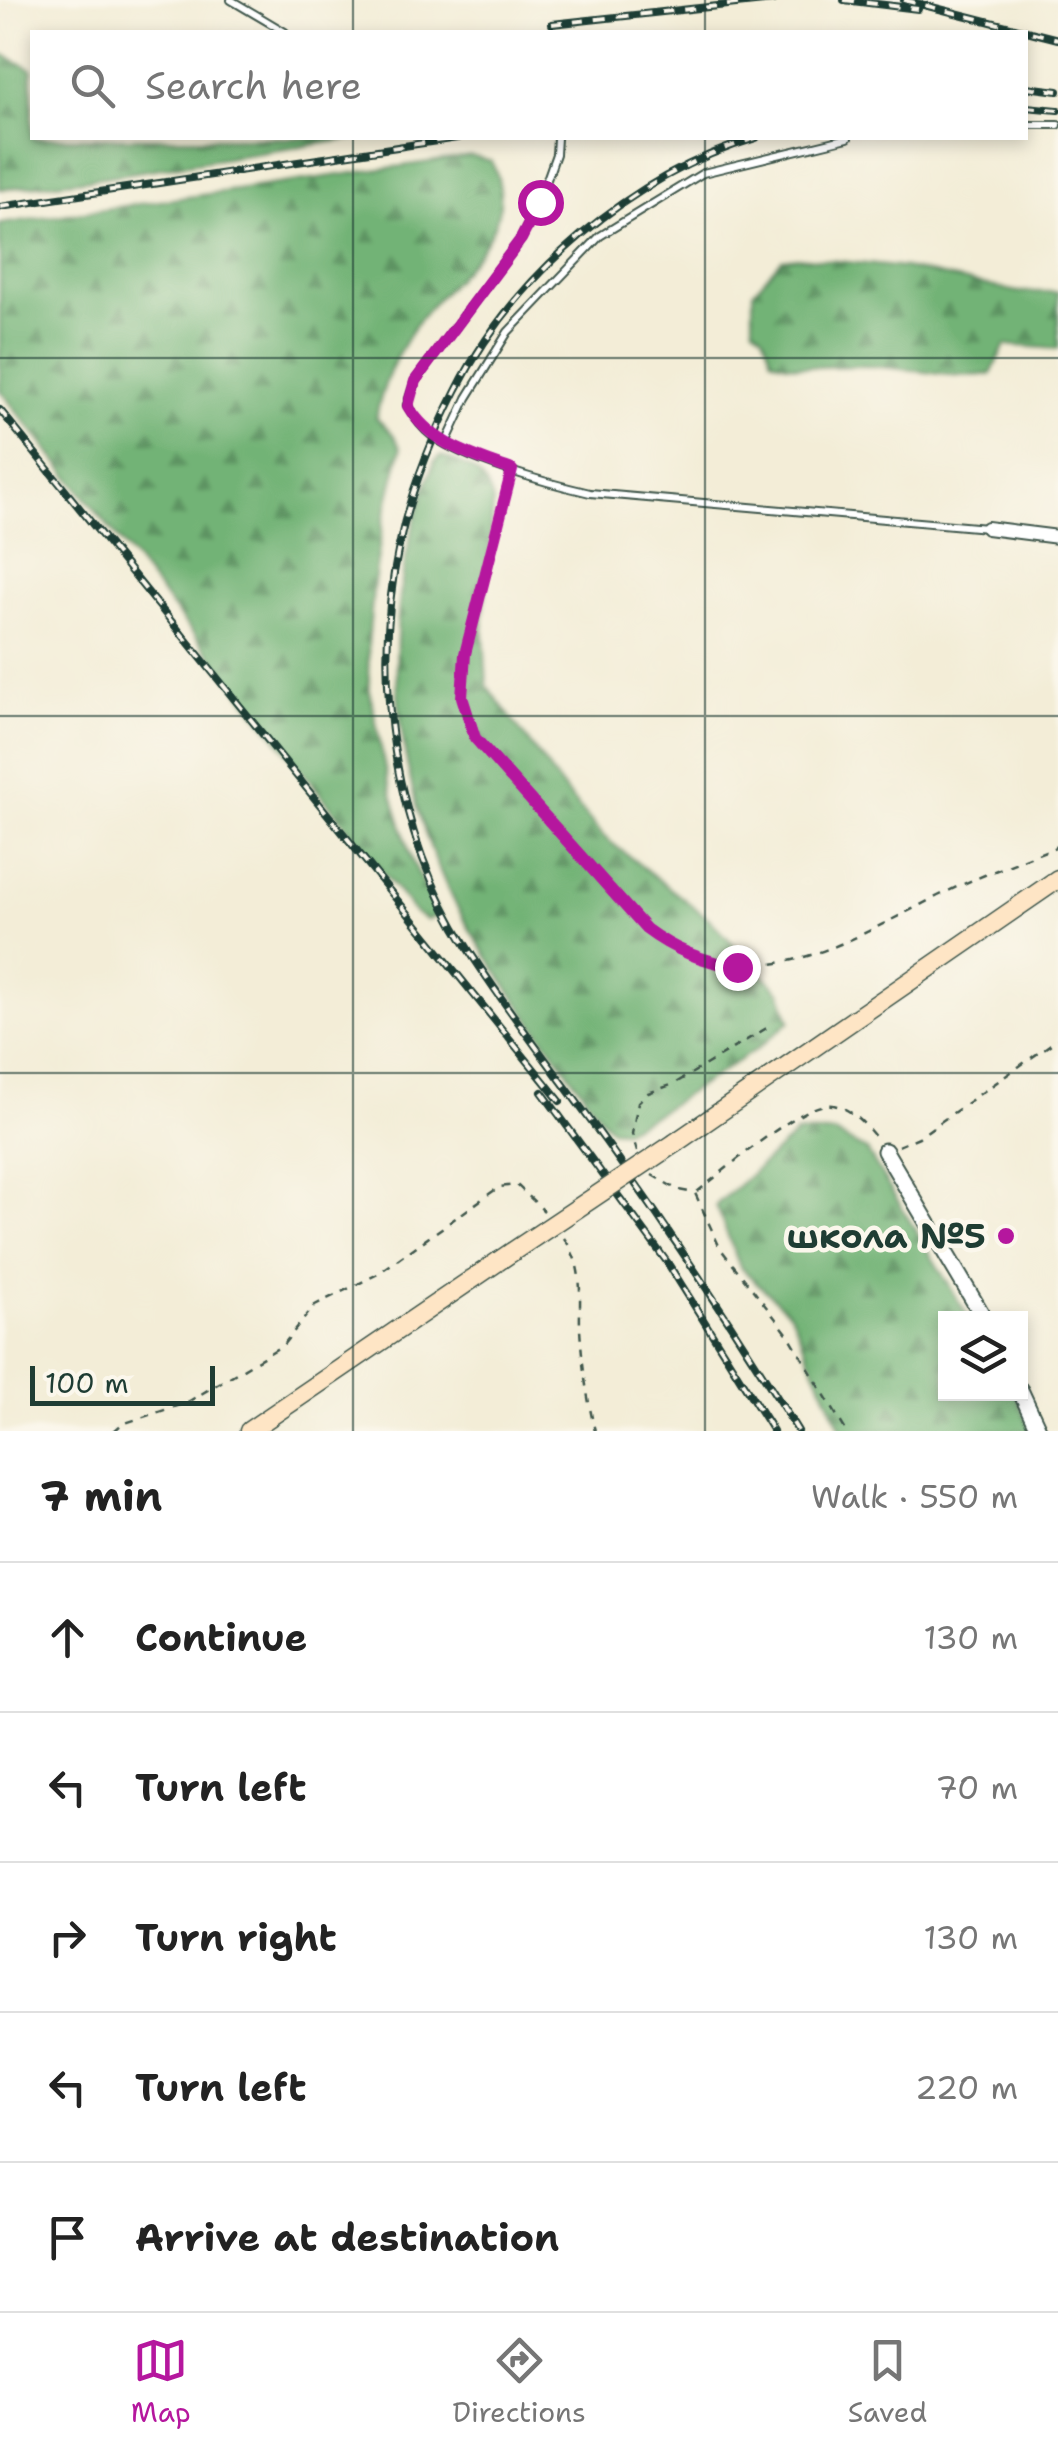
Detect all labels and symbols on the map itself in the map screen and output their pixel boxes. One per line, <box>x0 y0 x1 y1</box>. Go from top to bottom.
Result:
route start <box>518 180 564 226</box>
route end <box>715 945 761 991</box>
place label: школа №5 <box>787 1212 986 1259</box>
marker: школа №5 <box>995 1225 1017 1247</box>
scale bar <box>30 1361 215 1406</box>

